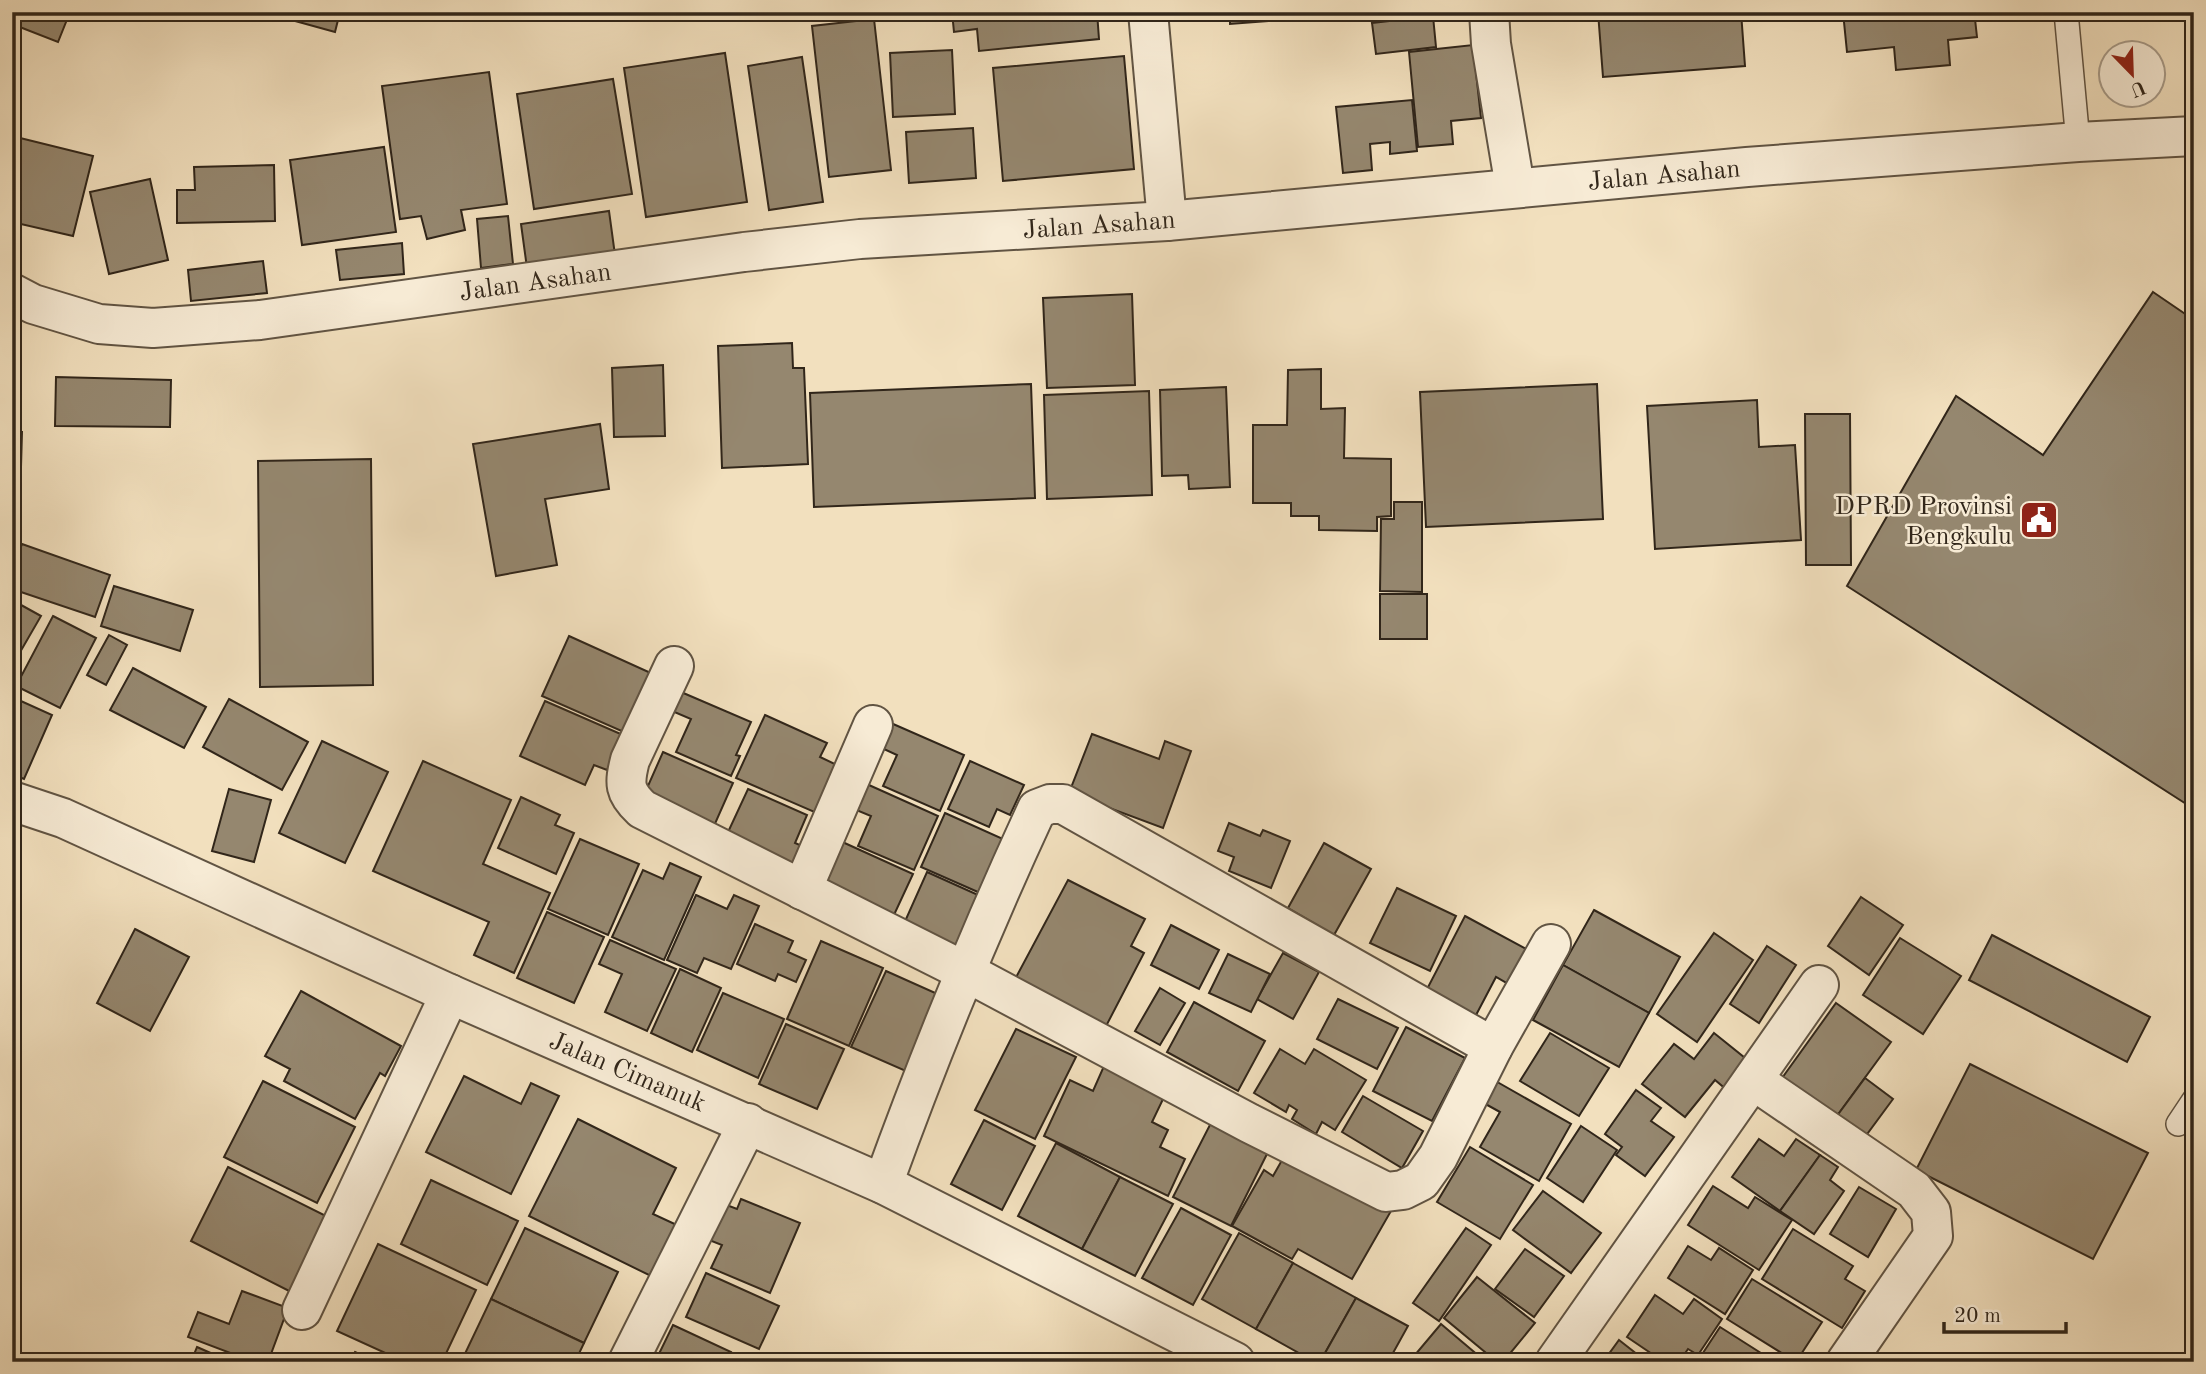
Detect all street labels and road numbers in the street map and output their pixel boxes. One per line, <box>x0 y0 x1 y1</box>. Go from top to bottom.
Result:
street label: Jalan Asahan <box>1587 156 1742 196</box>
street label: Jalan Asahan <box>1022 208 1176 244</box>
street label: Jalan Asahan <box>458 259 613 307</box>
street label: Jalan Cimanuk <box>545 1028 709 1118</box>

